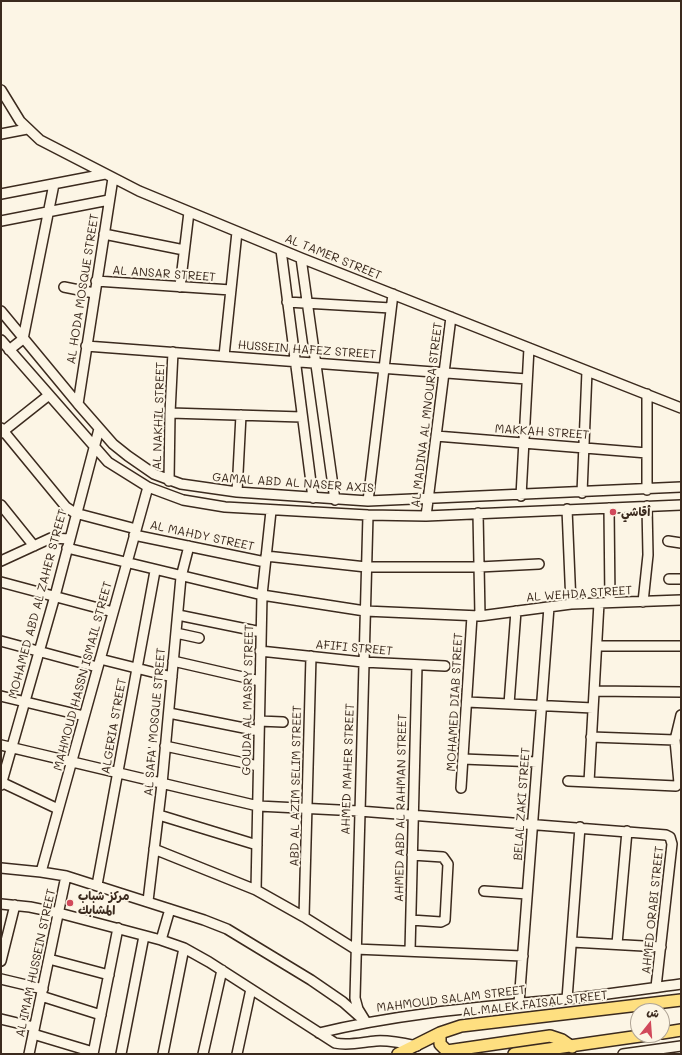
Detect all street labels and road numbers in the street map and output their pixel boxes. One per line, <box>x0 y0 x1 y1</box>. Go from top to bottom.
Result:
street label: AL HODA MOSQUE STREET <box>64 213 102 365</box>
street label: AL TAMER STREET <box>283 231 383 283</box>
street label: AL ANSAR STREET <box>112 263 216 285</box>
street label: AL MADINA AL MNOURA STREET <box>408 322 446 508</box>
street label: HUSSEIN HAFEZ STREET <box>237 338 377 362</box>
street label: AL NAKHIL STREET <box>150 362 168 470</box>
street label: MAKKAH STREET <box>494 422 590 442</box>
street label: GAMAL ABD AL NASER AXIS <box>212 470 374 496</box>
street label: MOHAMED ABD AL ZAHER STREET <box>6 508 70 700</box>
street label: AL MAHDY STREET <box>148 518 256 554</box>
street label: MAHMOUD HASSN ISMAIL STREET <box>51 580 115 772</box>
street label: AL WEHDA STREET <box>525 583 633 605</box>
street label: GOUDA AL MASRY STREET <box>239 624 257 776</box>
street label: MOHAMED DIAB STREET <box>444 632 466 772</box>
street label: AFIFI STREET <box>315 637 393 659</box>
street label: AL SAFA' MOSQUE STREET <box>141 647 169 797</box>
street label: ALGERIA STREET <box>98 677 130 775</box>
street label: AHMED MAHER STREET <box>339 703 357 835</box>
street label: ABD AL AZIM SELIM STREET <box>287 705 305 867</box>
street label: AHMED ABD AL RAHMAN STREET <box>392 714 410 902</box>
street label: BELAL ZAKI STREET <box>511 747 533 861</box>
street label: AHMED ORABI STREET <box>639 845 667 975</box>
street label: AL IMAM HUSSEIN STREET <box>13 887 59 1039</box>
street label: MAHMOUD SALAM STREET <box>376 983 526 1015</box>
street label: AL MALEK FAISAL STREET <box>461 988 609 1020</box>

